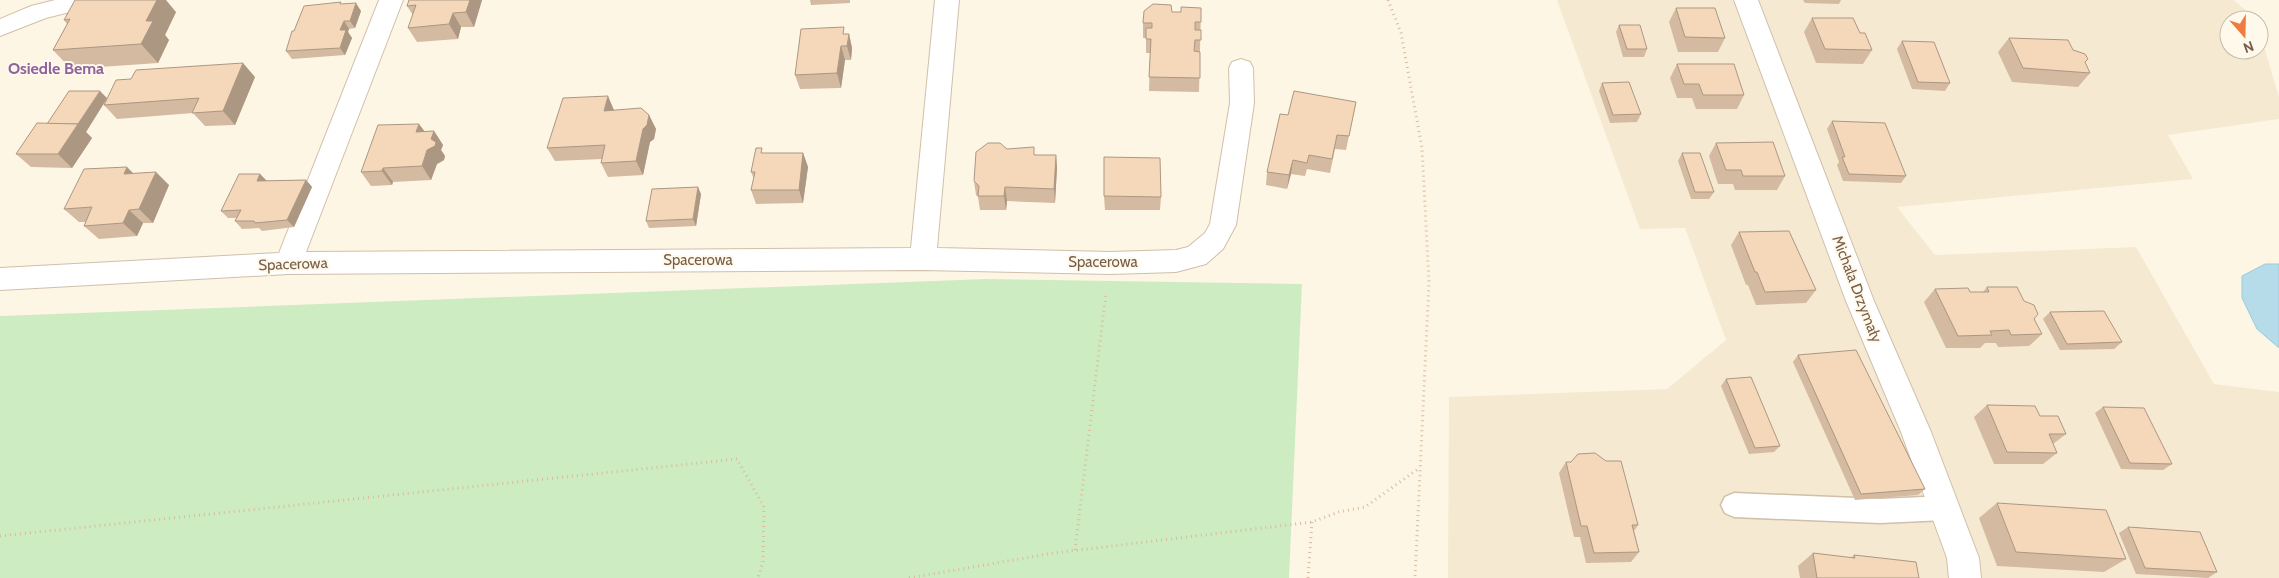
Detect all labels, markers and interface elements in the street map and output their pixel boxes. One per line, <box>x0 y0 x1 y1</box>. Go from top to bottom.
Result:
north arrow <box>2219 10 2269 60</box>
text: N <box>2241 37 2256 57</box>
district label: Osiedle Bema <box>8 59 104 78</box>
street label: Michała Drzymały <box>1828 233 1886 345</box>
street label: Spacerowa <box>663 251 733 269</box>
street label: Spacerowa <box>1068 253 1138 271</box>
street label: Spacerowa <box>258 254 329 274</box>

